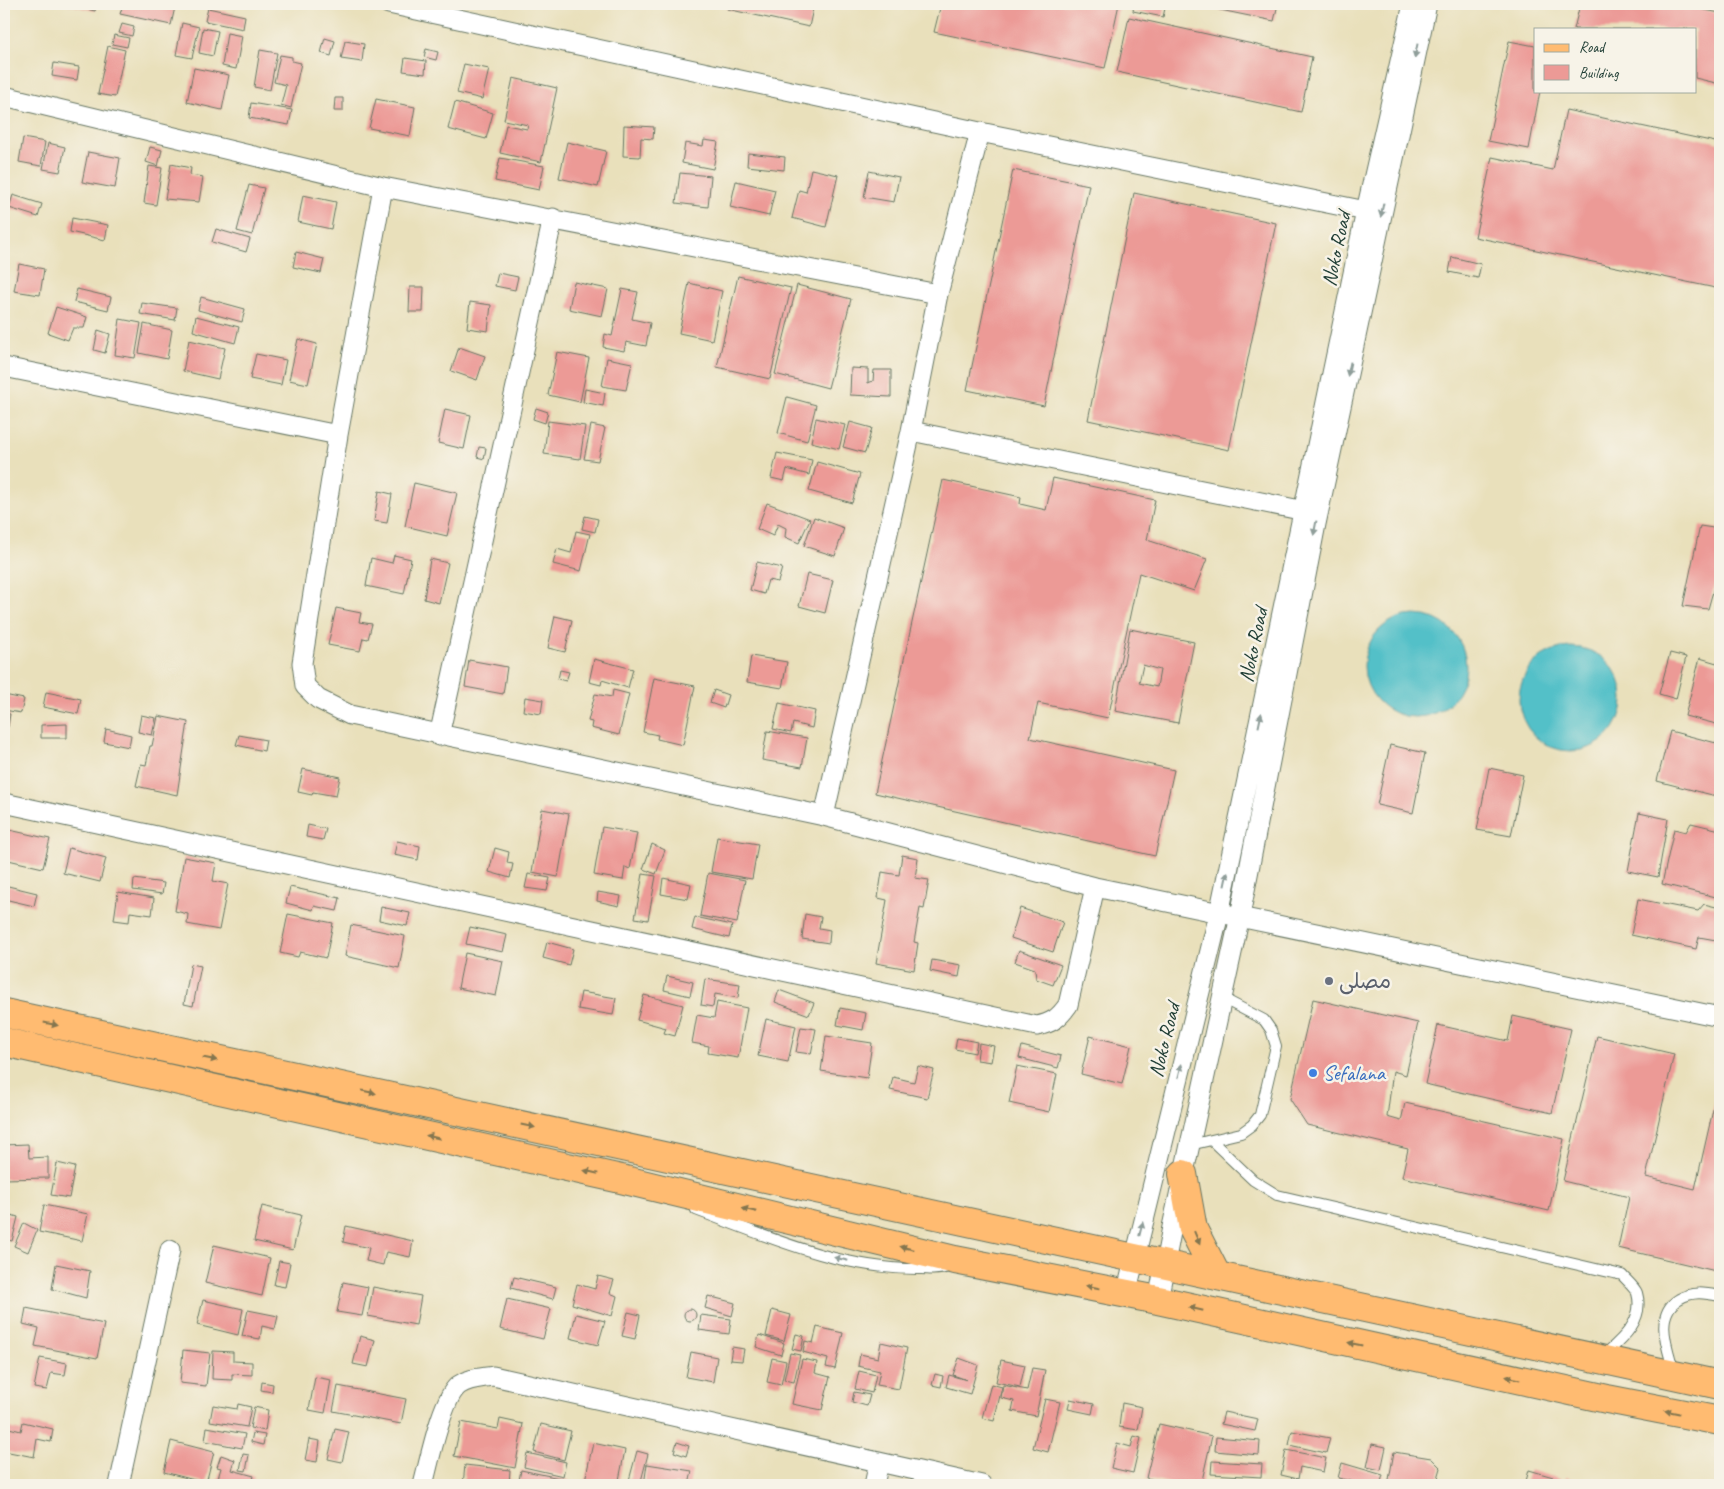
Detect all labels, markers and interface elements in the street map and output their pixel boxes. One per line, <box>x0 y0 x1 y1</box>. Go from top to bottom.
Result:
legend <box>1534 28 1696 92</box>
text: Road <box>1579 38 1606 57</box>
one-way arrow <box>1412 44 1420 59</box>
text: Building <box>1579 64 1619 83</box>
one-way arrow <box>1378 203 1386 219</box>
street label: Noko Road <box>1315 206 1357 289</box>
one-way arrow <box>1344 362 1352 378</box>
one-way arrow <box>1311 521 1319 536</box>
street label: Noko Road <box>1232 602 1274 685</box>
one-way arrow <box>1256 713 1264 728</box>
one-way arrow <box>1222 872 1230 887</box>
place label: مصلى <box>1339 968 1391 995</box>
marker: مصلى <box>1323 975 1335 987</box>
street label: Noko Road <box>1142 997 1187 1080</box>
one-way arrow <box>44 1020 59 1028</box>
one-way arrow <box>203 1055 218 1063</box>
place label: Sefalana <box>1323 1060 1387 1086</box>
one-way arrow <box>1176 1064 1184 1079</box>
marker: Sefalana <box>1307 1067 1319 1079</box>
one-way arrow <box>361 1089 377 1097</box>
one-way arrow <box>520 1122 536 1130</box>
one-way arrow <box>424 1132 440 1140</box>
one-way arrow <box>584 1168 599 1176</box>
one-way arrow <box>742 1206 757 1214</box>
one-way arrow <box>1137 1222 1145 1237</box>
one-way arrow <box>1193 1231 1201 1245</box>
one-way arrow <box>900 1244 915 1252</box>
one-way arrow <box>833 1255 848 1263</box>
one-way arrow <box>1086 1283 1101 1291</box>
one-way arrow <box>1188 1305 1203 1313</box>
one-way arrow <box>1347 1340 1362 1348</box>
one-way arrow <box>1506 1374 1521 1382</box>
one-way arrow <box>1664 1407 1680 1415</box>

